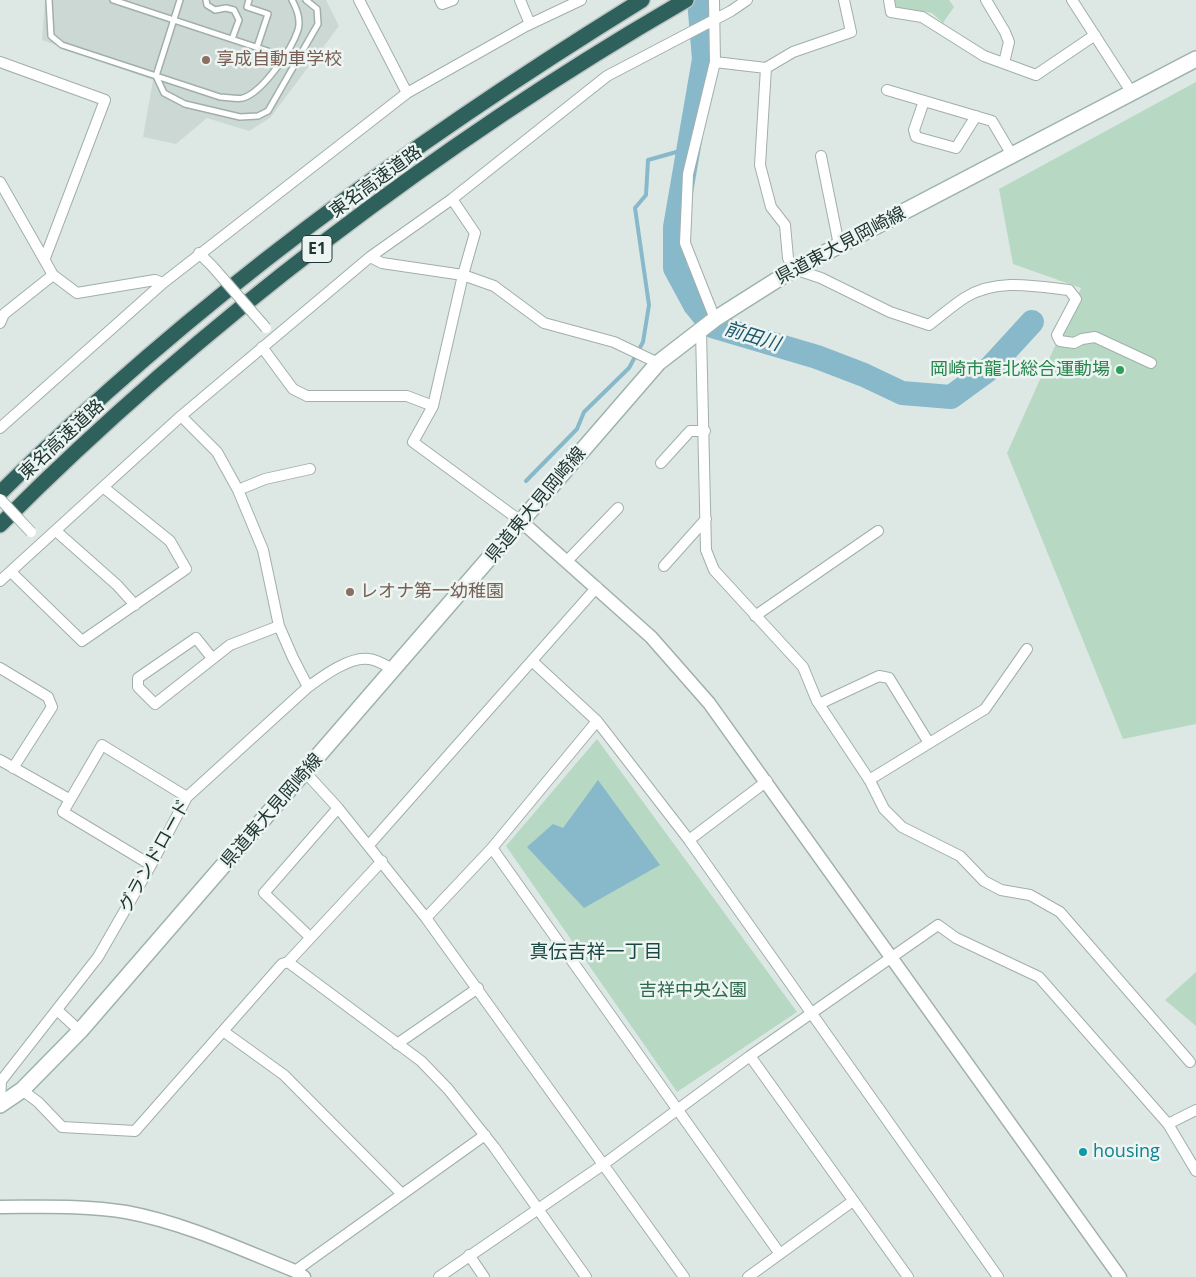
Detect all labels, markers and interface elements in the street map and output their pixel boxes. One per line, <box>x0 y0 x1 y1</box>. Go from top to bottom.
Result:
place label: 享成自動車学校 <box>216 49 342 71</box>
marker: 享成自動車学校 <box>200 54 212 66</box>
street label: 東名高速道路 <box>326 142 426 222</box>
street label: 県道東大見岡崎線 <box>772 203 910 289</box>
road number: E1 <box>302 235 332 262</box>
water label: 前田川 <box>721 318 783 356</box>
place label: 岡崎市龍北総合運動場 <box>930 359 1110 381</box>
marker: 岡崎市龍北総合運動場 <box>1114 364 1126 376</box>
street label: 東名高速道路 <box>15 395 109 485</box>
street label: 県道東大見岡崎線 <box>481 443 591 567</box>
place label: レオナ第一幼稚園 <box>360 581 504 603</box>
marker: レオナ第一幼稚園 <box>344 586 356 598</box>
street label: 県道東大見岡崎線 <box>217 750 327 872</box>
street label: グランドロード <box>115 796 195 916</box>
district label: 真伝吉祥一丁目 <box>530 942 662 964</box>
park label: 吉祥中央公園 <box>639 980 747 1002</box>
place label: housing <box>1093 1141 1160 1163</box>
marker: housing <box>1077 1146 1089 1158</box>

